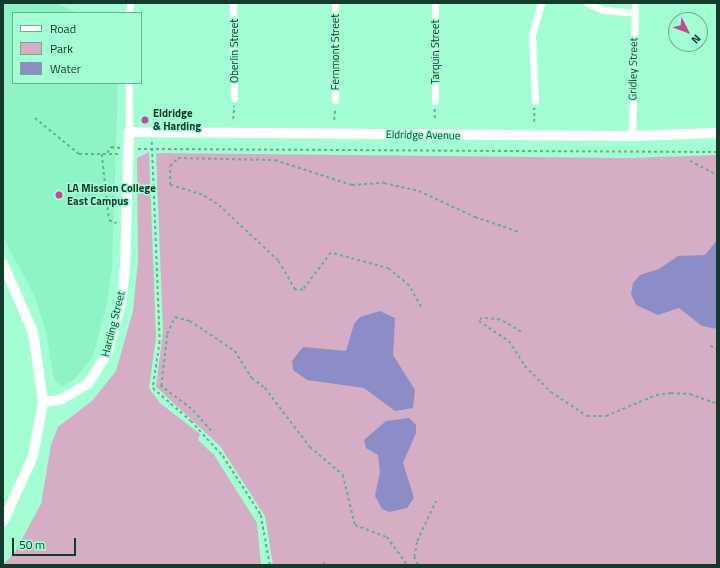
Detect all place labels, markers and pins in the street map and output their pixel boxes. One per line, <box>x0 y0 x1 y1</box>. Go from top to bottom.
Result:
place label: Eldridge & Harding <box>153 107 201 133</box>
marker: Eldridge & Harding <box>140 115 150 125</box>
place label: LA Mission College East Campus <box>67 182 156 208</box>
marker: LA Mission College East Campus <box>54 190 64 200</box>

